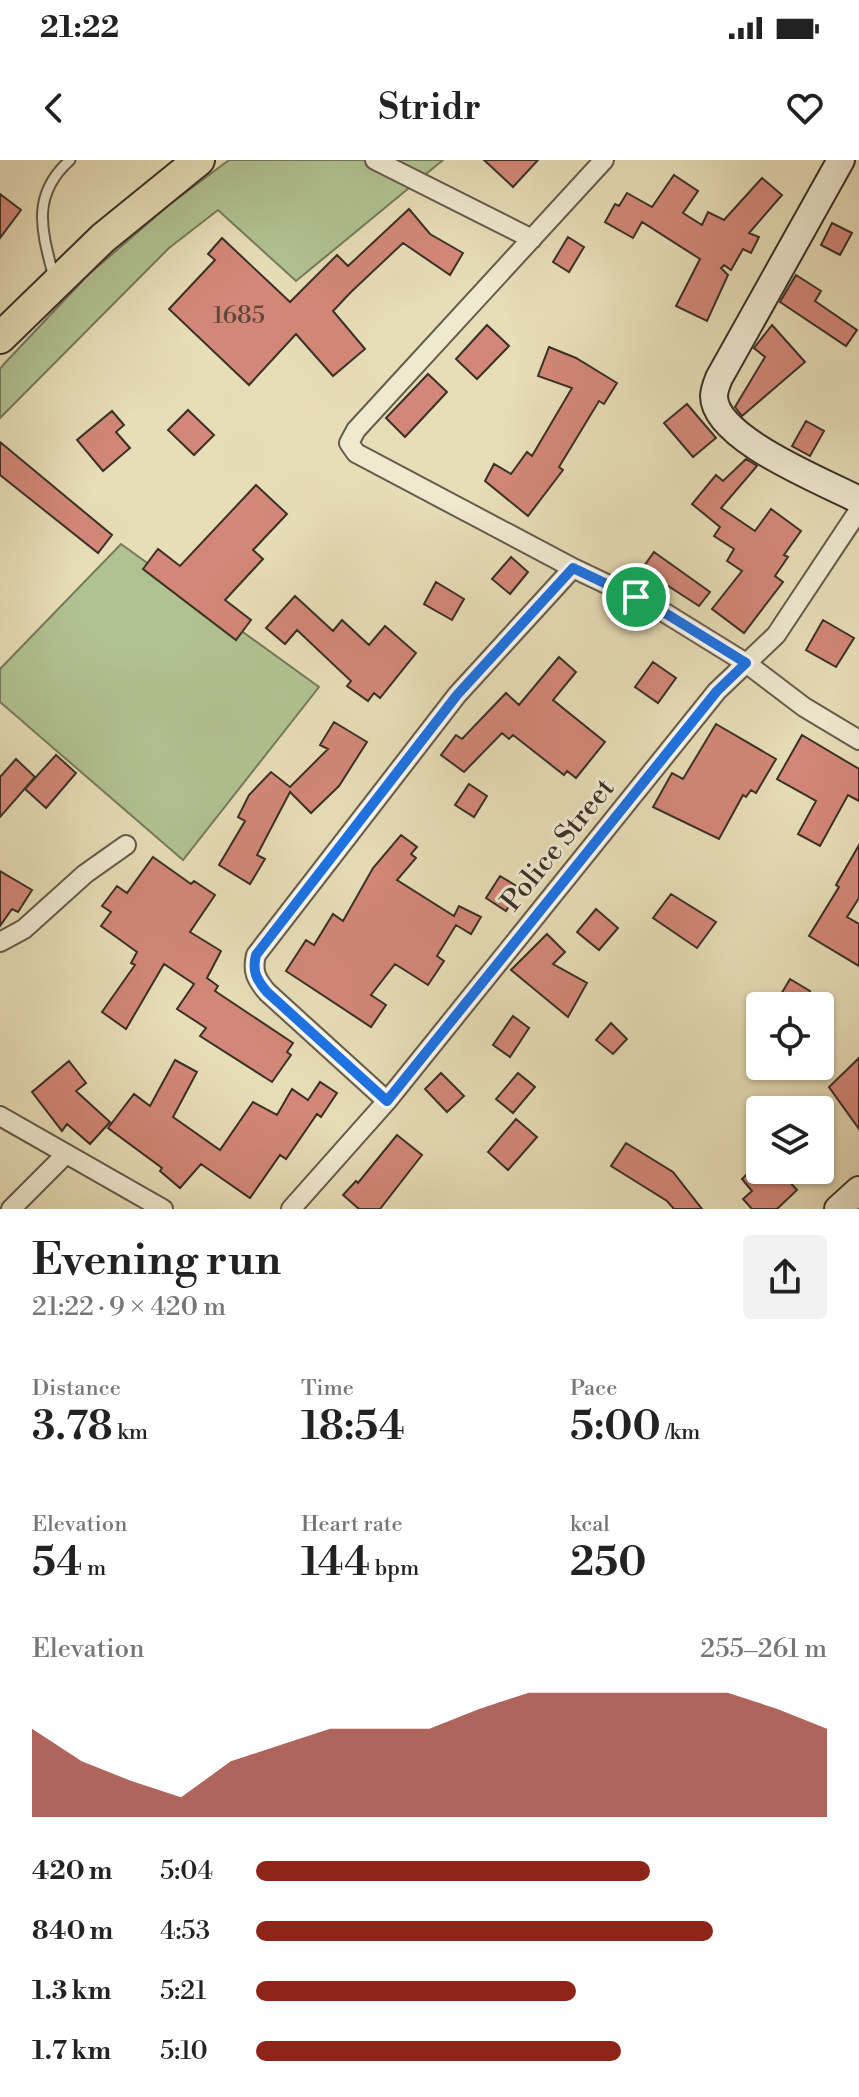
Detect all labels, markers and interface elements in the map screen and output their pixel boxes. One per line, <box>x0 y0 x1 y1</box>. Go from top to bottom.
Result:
text: 21:22 <box>40 9 119 47</box>
icon: back <box>32 86 76 130</box>
text: Stridr <box>378 86 481 131</box>
icon: heart <box>783 86 827 130</box>
house number: 1685 <box>213 301 265 331</box>
pin <box>602 563 670 631</box>
icon: arrive <box>614 575 658 619</box>
street label: Police Street <box>494 771 622 918</box>
map controls <box>746 992 834 1184</box>
button: locate <box>746 992 834 1080</box>
button: layers <box>746 1096 834 1184</box>
text: Evening run <box>32 1233 281 1288</box>
button: share <box>743 1235 827 1319</box>
text: 21:22 · 9 × 420 m <box>32 1291 226 1323</box>
text: Distance <box>32 1375 121 1402</box>
text: Time <box>301 1375 354 1402</box>
text: Pace <box>570 1375 617 1402</box>
text: 3.78 <box>32 1402 113 1452</box>
text: 18:54 <box>301 1402 405 1452</box>
text: 5:00 <box>570 1402 661 1452</box>
text: km <box>113 1419 148 1446</box>
text: /km <box>661 1419 700 1446</box>
text: Elevation <box>32 1511 127 1538</box>
text: Heart rate <box>301 1511 403 1538</box>
text: kcal <box>570 1511 610 1538</box>
text: 54 <box>32 1538 82 1588</box>
text: 144 <box>301 1538 370 1588</box>
text: 250 <box>570 1538 646 1588</box>
text: m <box>82 1555 106 1582</box>
text: bpm <box>370 1555 419 1582</box>
text: Elevation <box>32 1633 145 1665</box>
text: 255–261 m <box>700 1633 827 1665</box>
text: 420 m <box>32 1855 112 1887</box>
text: 5:04 <box>160 1855 213 1887</box>
text: 840 m <box>32 1915 113 1947</box>
text: 4:53 <box>160 1915 210 1947</box>
text: 1.3 km <box>32 1975 111 2007</box>
text: 5:21 <box>160 1975 207 2007</box>
text: 1.7 km <box>32 2035 111 2067</box>
text: 5:10 <box>160 2035 208 2067</box>

